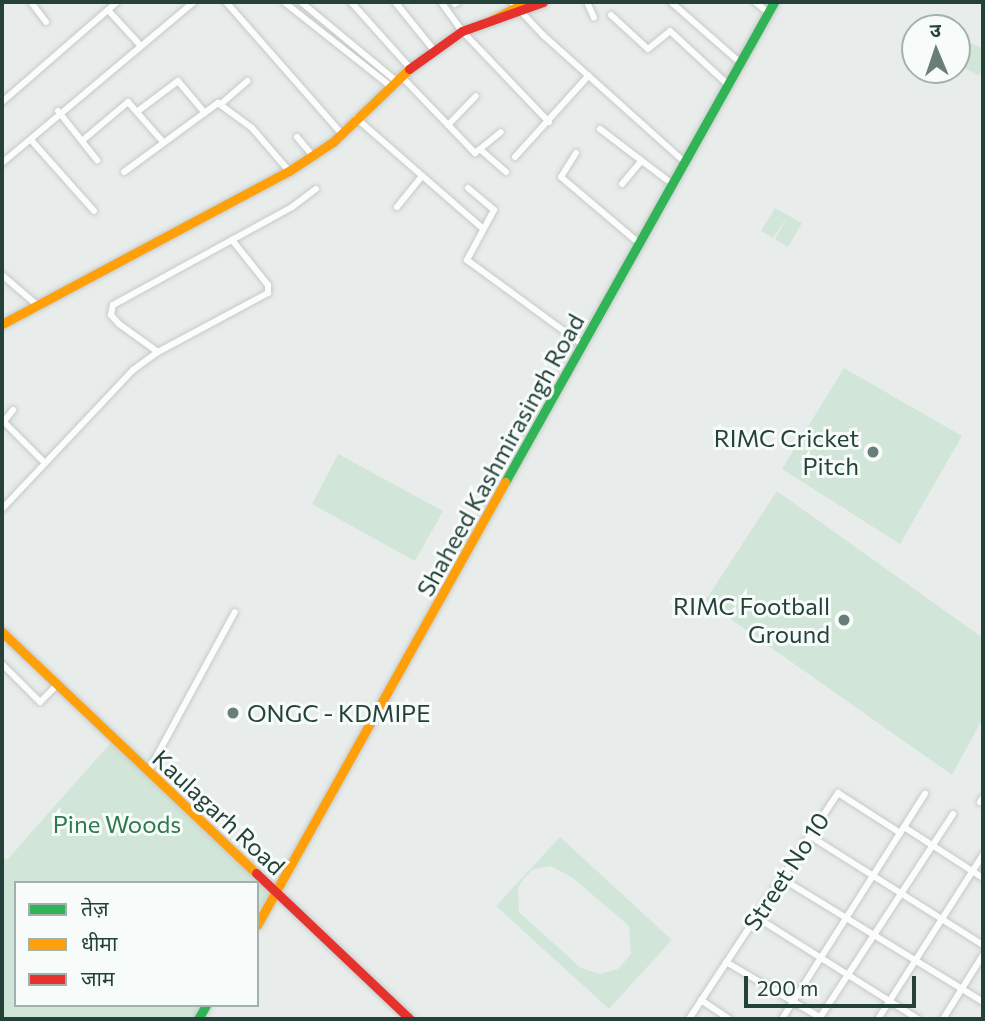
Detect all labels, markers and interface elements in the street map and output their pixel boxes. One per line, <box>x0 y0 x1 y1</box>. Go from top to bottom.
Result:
north arrow <box>901 14 971 84</box>
text: उ <box>929 18 941 41</box>
street label: Shaheed Kashmirasingh Road <box>410 309 590 601</box>
place label: RIMC Cricket Pitch <box>714 424 859 480</box>
marker: RIMC Cricket Pitch <box>865 444 881 460</box>
place label: RIMC Football Ground <box>673 592 830 648</box>
marker: RIMC Football Ground <box>836 612 852 628</box>
place label: ONGC - KDMIPE <box>247 699 430 727</box>
marker: ONGC - KDMIPE <box>225 705 241 721</box>
street label: Kaulagarh Road <box>147 743 291 881</box>
street label: Street No 10 <box>737 806 835 936</box>
park label: Pine Woods <box>53 810 181 838</box>
legend <box>14 881 259 1007</box>
text: तेज़ <box>81 895 109 920</box>
text: धीमा <box>81 930 117 955</box>
scale bar <box>747 962 918 1006</box>
text: जाम <box>81 965 115 990</box>
text: 200 m <box>757 975 818 1000</box>

